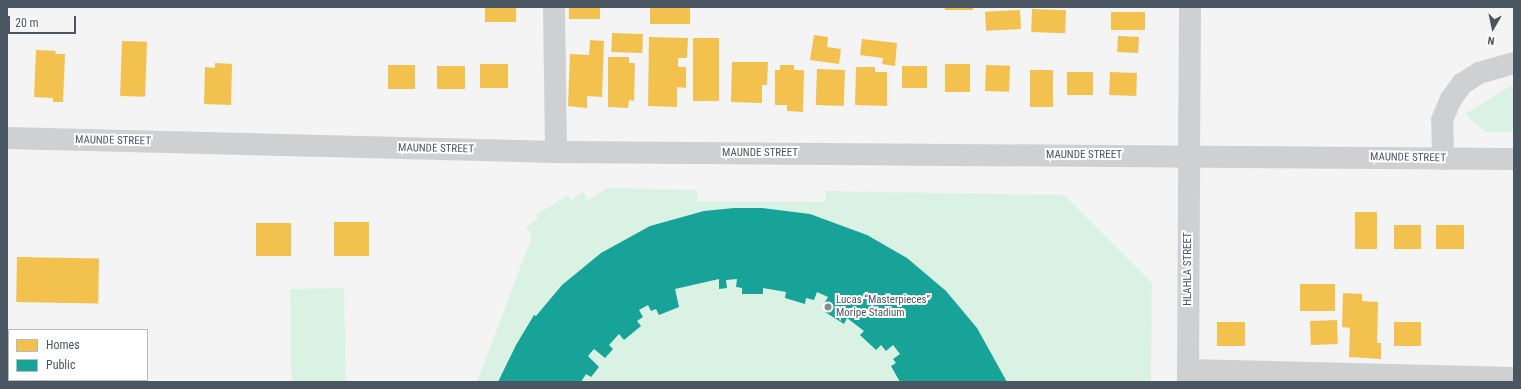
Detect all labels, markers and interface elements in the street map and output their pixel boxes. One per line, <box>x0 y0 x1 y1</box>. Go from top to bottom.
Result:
scale bar <box>10 8 78 34</box>
north arrow <box>1473 8 1513 48</box>
text: 20 m <box>15 16 39 30</box>
text: N <box>1487 33 1495 47</box>
street label: MAUNDE STREET <box>75 134 151 148</box>
street label: MAUNDE STREET <box>398 142 474 156</box>
street label: MAUNDE STREET <box>722 146 798 160</box>
street label: MAUNDE STREET <box>1046 148 1122 162</box>
street label: MAUNDE STREET <box>1370 151 1446 165</box>
street label: HLAHLA STREET <box>1181 232 1195 306</box>
place label: Lucas “Masterpieces” Moripe Stadium <box>836 294 930 320</box>
marker: Lucas “Masterpieces” Moripe Stadium <box>823 302 833 312</box>
legend <box>8 329 148 381</box>
text: Homes <box>46 338 80 352</box>
text: Public <box>46 358 75 372</box>

